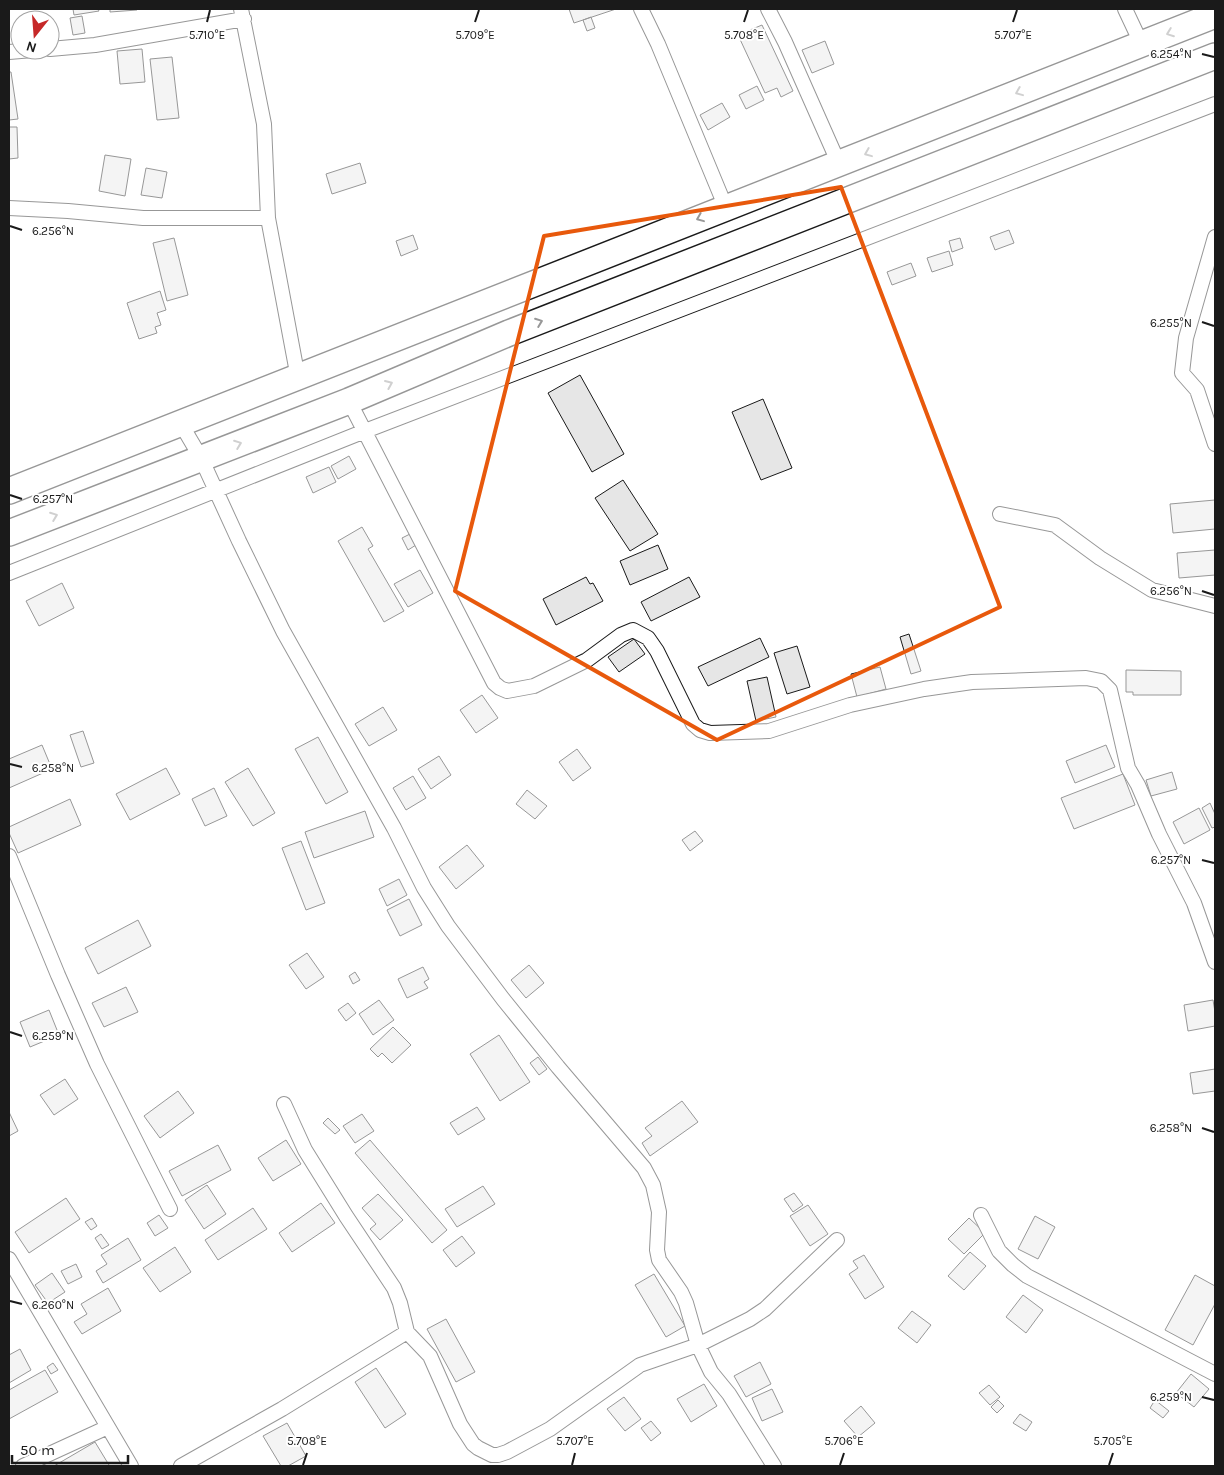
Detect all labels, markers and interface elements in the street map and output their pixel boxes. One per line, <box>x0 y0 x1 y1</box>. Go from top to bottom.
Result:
north arrow <box>10 10 60 60</box>
one-way arrow <box>1166 27 1175 37</box>
text: 5.710°E <box>189 28 225 42</box>
text: 5.709°E <box>455 28 495 42</box>
text: 5.708°E <box>724 28 764 42</box>
text: 5.707°E <box>994 28 1032 42</box>
text: N <box>24 37 39 57</box>
text: 6.254°N <box>1150 47 1192 61</box>
one-way arrow <box>1015 87 1023 97</box>
one-way arrow <box>864 146 873 157</box>
one-way arrow <box>696 212 705 222</box>
text: 6.256°N <box>32 224 74 238</box>
text: 6.255°N <box>1150 316 1192 330</box>
one-way arrow <box>534 317 543 328</box>
one-way arrow <box>384 380 393 390</box>
one-way arrow <box>233 440 242 450</box>
text: 6.257°N <box>33 492 73 506</box>
one-way arrow <box>49 512 58 522</box>
text: 6.256°N <box>1150 584 1192 598</box>
text: 6.258°N <box>32 761 74 775</box>
text: 6.257°N <box>1151 853 1191 867</box>
text: 6.259°N <box>32 1029 74 1043</box>
text: 6.258°N <box>1150 1121 1192 1135</box>
text: 6.260°N <box>32 1298 74 1312</box>
text: 6.259°N <box>1150 1390 1192 1404</box>
scale bar <box>12 1432 129 1464</box>
text: 5.708°E <box>287 1434 327 1448</box>
text: 5.707°E <box>556 1434 594 1448</box>
text: 5.706°E <box>824 1434 864 1448</box>
text: 5.705°E <box>1093 1434 1133 1448</box>
text: 50 m <box>20 1441 55 1459</box>

